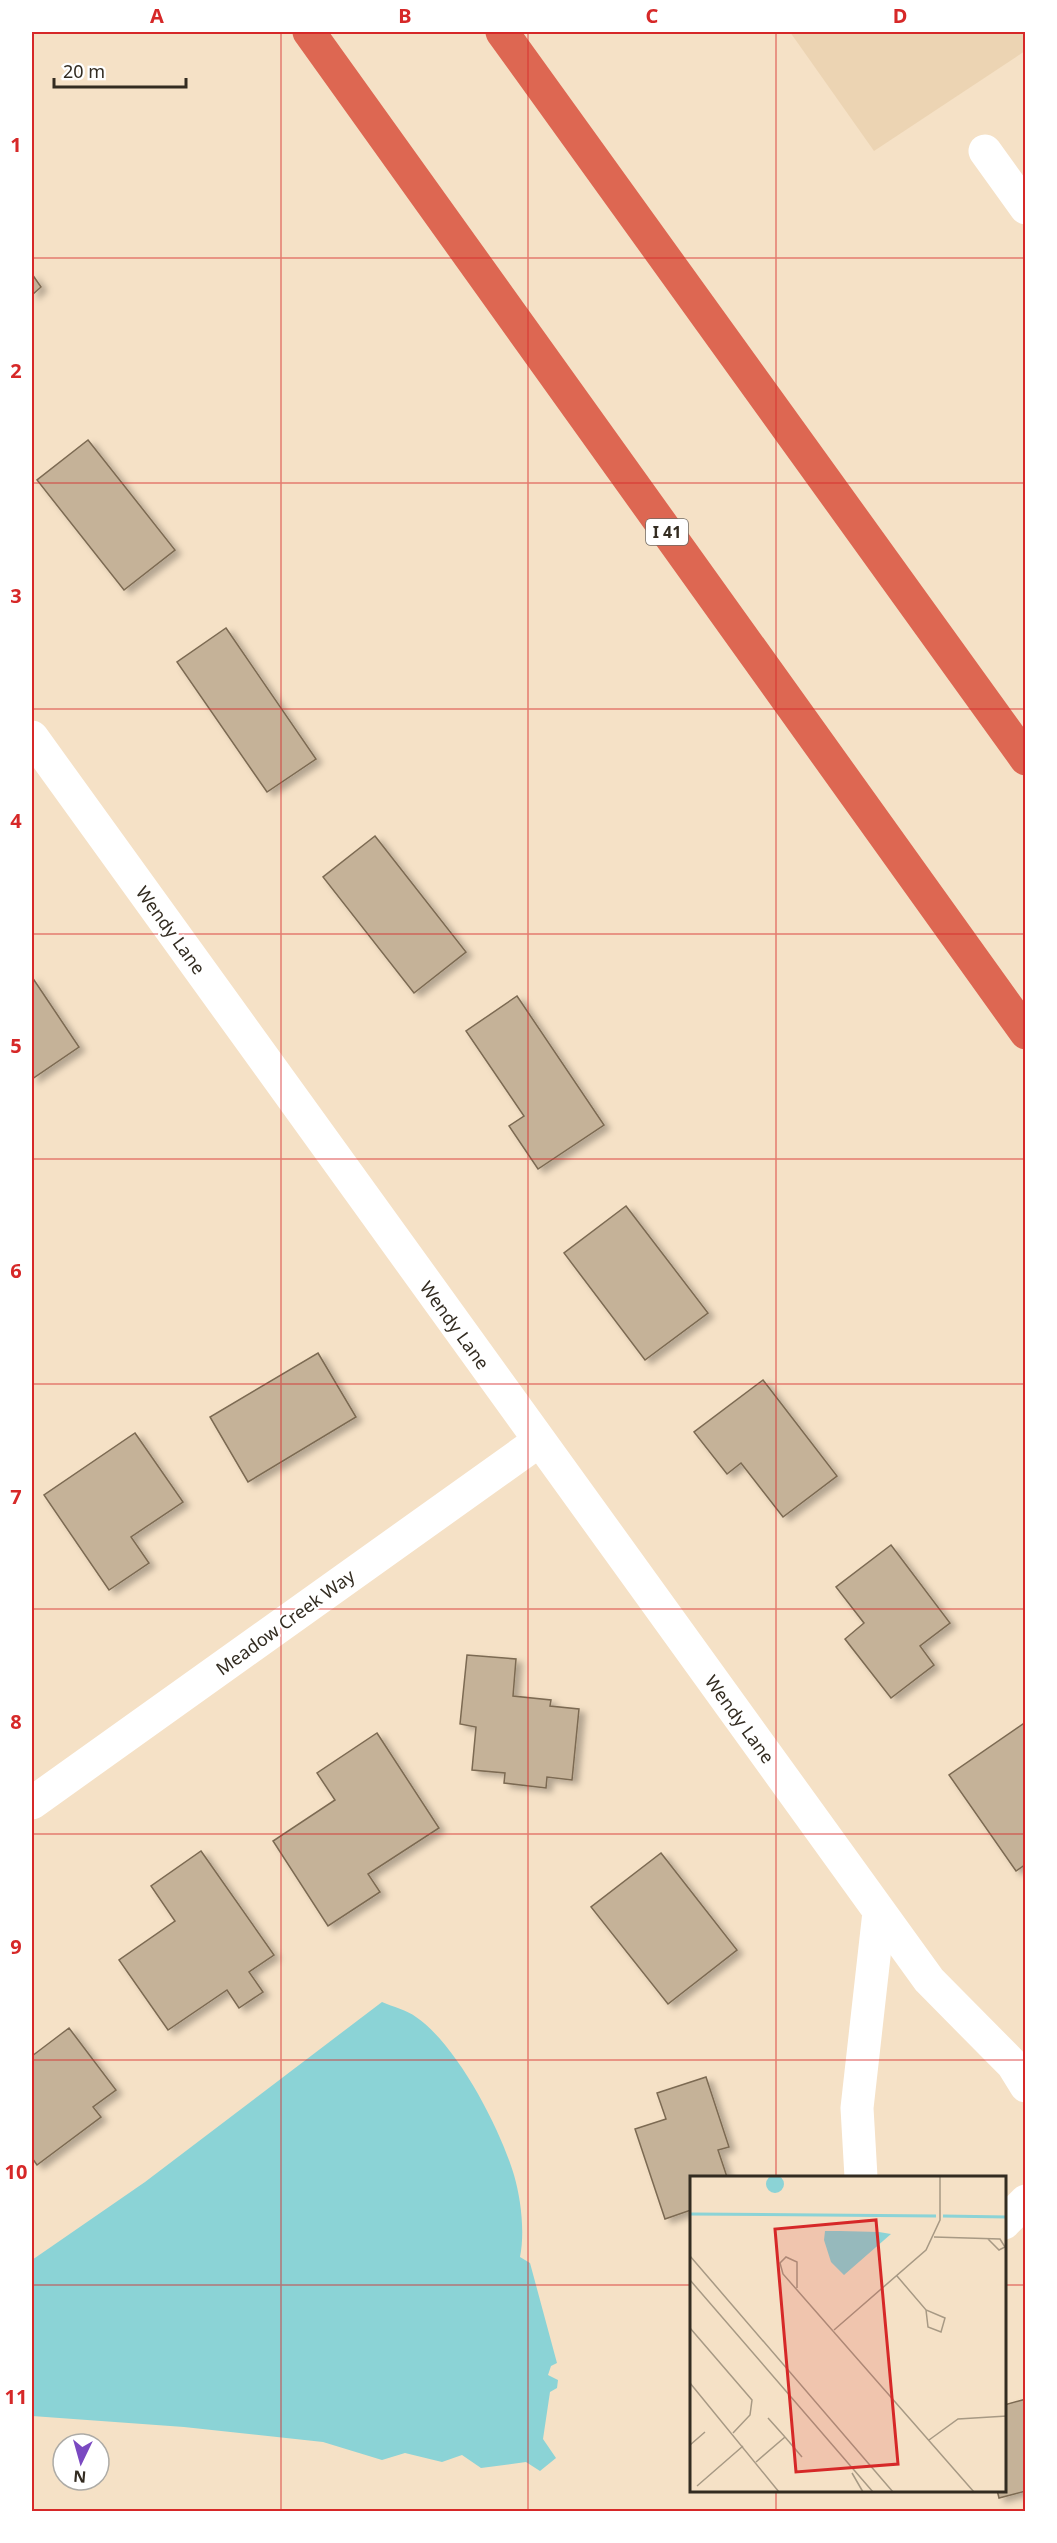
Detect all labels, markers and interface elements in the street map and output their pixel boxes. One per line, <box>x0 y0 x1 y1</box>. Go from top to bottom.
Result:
text: A <box>150 2 164 29</box>
text: B <box>398 2 412 29</box>
text: C <box>646 2 659 29</box>
text: D <box>893 2 907 29</box>
scale bar <box>54 51 186 89</box>
text: 20 m <box>63 59 105 83</box>
text: 1 <box>10 131 22 158</box>
text: 2 <box>10 357 22 384</box>
road number: I 41 <box>646 519 688 545</box>
text: 3 <box>10 582 22 609</box>
text: 4 <box>10 807 22 834</box>
street label: Wendy Lane <box>131 881 211 979</box>
text: 5 <box>10 1032 22 1059</box>
text: 6 <box>10 1257 22 1284</box>
street label: Wendy Lane <box>415 1276 495 1374</box>
text: 7 <box>10 1483 22 1510</box>
street label: Meadow Creek Way <box>211 1563 360 1680</box>
street label: Wendy Lane <box>700 1670 780 1768</box>
text: 8 <box>10 1708 22 1735</box>
text: 9 <box>10 1933 22 1960</box>
text: 10 <box>5 2158 27 2185</box>
inset map <box>690 2176 1006 2492</box>
text: 11 <box>5 2383 27 2410</box>
north arrow <box>51 2432 111 2492</box>
text: N <box>72 2465 87 2488</box>

